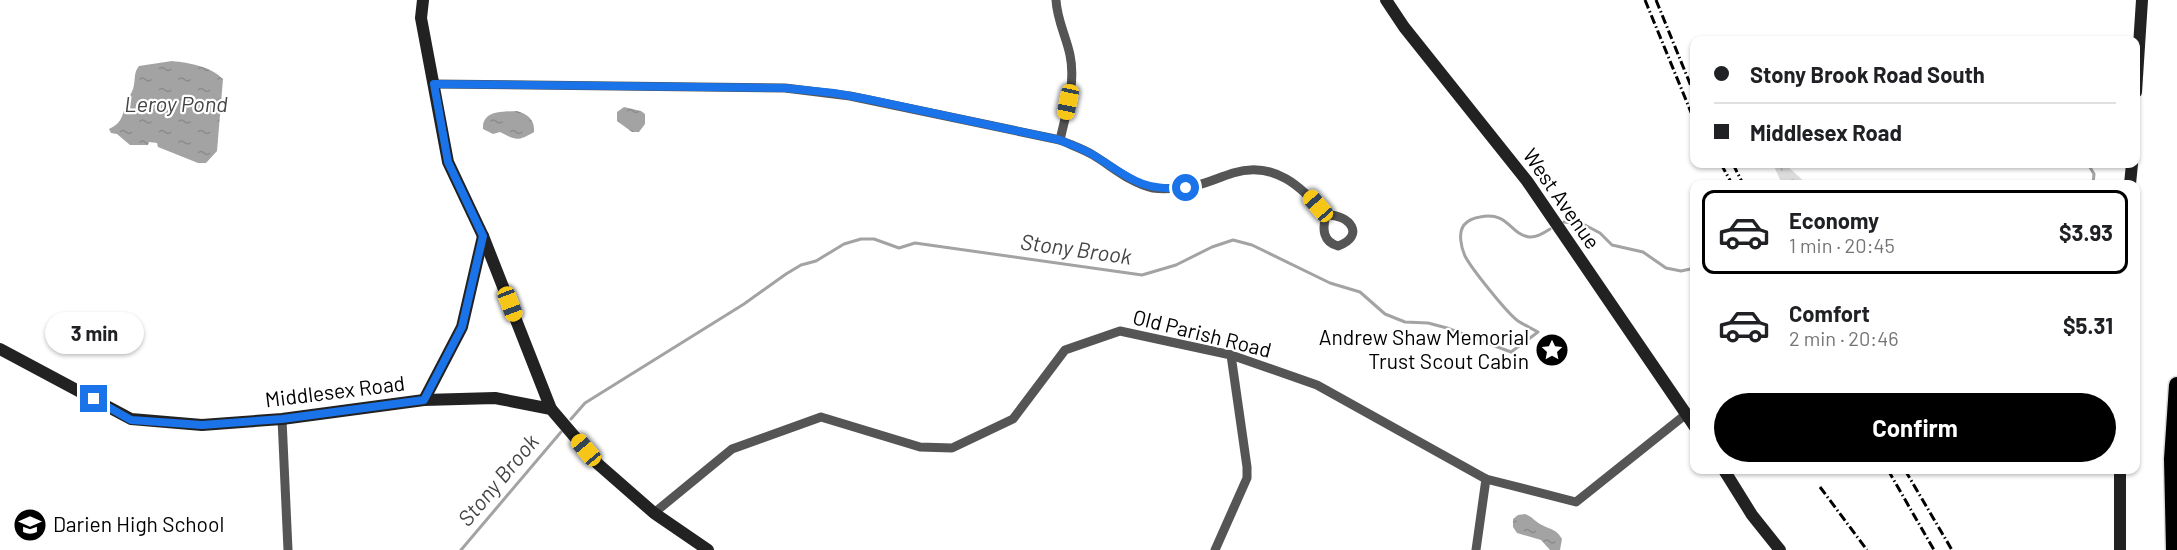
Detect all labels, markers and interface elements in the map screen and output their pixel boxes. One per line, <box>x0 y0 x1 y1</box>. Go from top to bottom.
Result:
text: Stony Brook Road South <box>1750 61 1985 87</box>
car <box>1055 83 1081 121</box>
water label: Leroy Pond <box>124 90 228 116</box>
text: Middlesex Road <box>1750 119 1902 145</box>
street label: West Avenue <box>1518 143 1606 253</box>
route start <box>1172 174 1199 201</box>
car <box>1299 187 1337 225</box>
icon: car <box>1717 205 1771 259</box>
text: Economy <box>1789 207 1879 233</box>
text: $3.93 <box>2059 219 2113 245</box>
water label: Stony Brook <box>1019 227 1134 269</box>
text: 1 min · 20:45 <box>1789 233 1895 257</box>
car <box>495 284 525 324</box>
icon: car <box>1717 298 1771 352</box>
text: Comfort <box>1789 300 1870 326</box>
street label: Old Parish Road <box>1131 303 1274 362</box>
callout: 3 min <box>44 312 144 354</box>
text: $5.31 <box>2063 312 2113 338</box>
text: 3 min <box>71 321 118 345</box>
place label: Andrew Shaw Memorial Trust Scout Cabin <box>1319 324 1529 373</box>
text: 2 min · 20:46 <box>1789 326 1898 350</box>
place icon: Andrew Shaw Memorial Trust Scout Cabin <box>1534 332 1570 368</box>
street label: Middlesex Road <box>263 370 406 411</box>
route end <box>80 385 107 412</box>
button: Confirm <box>1714 393 2116 462</box>
water label: Stony Brook <box>451 428 543 531</box>
car <box>568 430 604 470</box>
school or university icon: Darien High School <box>12 507 48 543</box>
place label: Darien High School <box>53 511 224 536</box>

